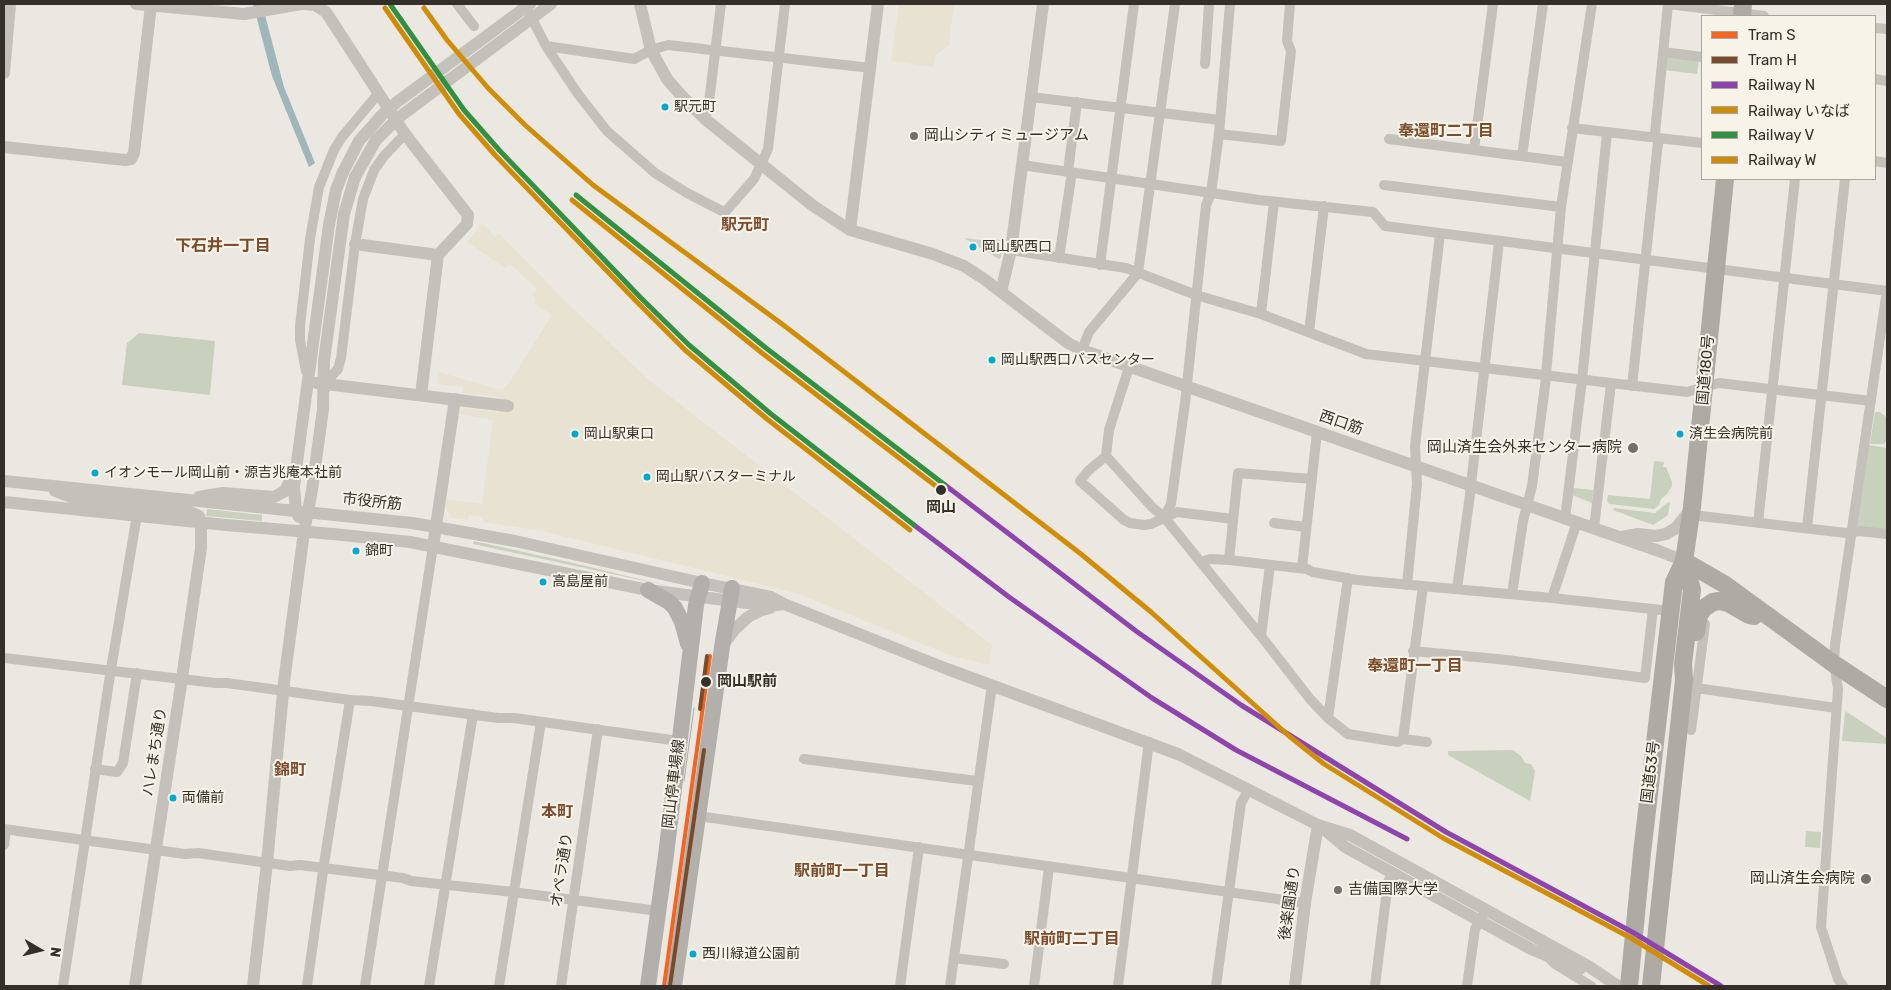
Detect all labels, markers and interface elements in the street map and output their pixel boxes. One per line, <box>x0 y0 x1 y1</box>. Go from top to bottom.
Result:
legend <box>1701 15 1876 180</box>
text: Tram S <box>1748 26 1796 44</box>
text: Tram H <box>1748 51 1797 69</box>
text: Railway N <box>1748 76 1815 94</box>
place label: 駅元町 <box>674 99 716 115</box>
marker: 駅元町 <box>660 102 670 112</box>
text: Railway いなば <box>1748 102 1850 120</box>
district label: 奉還町二丁目 <box>1398 121 1494 141</box>
text: Railway V <box>1748 126 1814 144</box>
place label: 岡山シティミュージアム <box>924 127 1089 145</box>
marker: 岡山シティミュージアム <box>908 130 920 142</box>
text: Railway W <box>1748 151 1817 169</box>
district label: 駅元町 <box>721 215 769 235</box>
district label: 下石井一丁目 <box>175 236 271 256</box>
place label: 岡山駅西口 <box>982 239 1052 255</box>
marker: 岡山駅西口 <box>968 242 978 252</box>
street label: 国道180号 <box>1694 334 1718 406</box>
place label: 岡山駅西口バスセンター <box>1001 352 1155 368</box>
marker: 岡山駅西口バスセンター <box>987 355 997 365</box>
street label: 西口筋 <box>1317 407 1365 439</box>
place label: 岡山駅東口 <box>584 426 654 442</box>
place label: 済生会病院前 <box>1689 426 1773 442</box>
marker: 岡山駅東口 <box>570 429 580 439</box>
marker: 済生会病院前 <box>1675 429 1685 439</box>
place label: 岡山済生会外来センター病院 <box>1427 439 1622 457</box>
marker: 岡山済生会外来センター病院 <box>1626 441 1640 455</box>
place label: イオンモール岡山前・源吉兆庵本社前 <box>104 465 342 481</box>
marker: イオンモール岡山前・源吉兆庵本社前 <box>90 468 100 478</box>
place label: 岡山駅バスターミナル <box>656 469 796 485</box>
marker: 岡山駅バスターミナル <box>642 472 652 482</box>
marker: 岡山 <box>934 483 948 497</box>
street label: 市役所筋 <box>341 490 403 514</box>
place label: 岡山 <box>926 499 956 517</box>
place label: 錦町 <box>365 543 393 559</box>
marker: 錦町 <box>351 546 361 556</box>
place label: 高島屋前 <box>552 574 608 590</box>
marker: 高島屋前 <box>538 577 548 587</box>
district label: 奉還町一丁目 <box>1367 656 1463 676</box>
place label: 岡山駅前 <box>717 673 777 691</box>
marker: 岡山駅前 <box>699 675 713 689</box>
street label: ハレまち通り <box>139 706 171 798</box>
street label: 岡山停車場線 <box>660 738 688 830</box>
street label: 国道53号 <box>1638 740 1664 804</box>
district label: 錦町 <box>274 760 306 780</box>
place label: 両備前 <box>182 790 224 806</box>
marker: 両備前 <box>168 793 178 803</box>
district label: 本町 <box>541 802 573 822</box>
street label: オペラ通り <box>547 832 577 908</box>
district label: 駅前町一丁目 <box>794 861 890 881</box>
street label: 後楽園通り <box>1276 865 1304 941</box>
place label: 岡山済生会病院 <box>1750 870 1855 888</box>
marker: 岡山済生会病院 <box>1859 872 1873 886</box>
place label: 吉備国際大学 <box>1348 881 1438 899</box>
marker: 吉備国際大学 <box>1332 884 1344 896</box>
north arrow <box>15 925 65 975</box>
district label: 駅前町二丁目 <box>1024 929 1120 949</box>
text: N <box>46 946 64 958</box>
place label: 西川緑道公園前 <box>702 946 800 962</box>
marker: 西川緑道公園前 <box>688 949 698 959</box>

